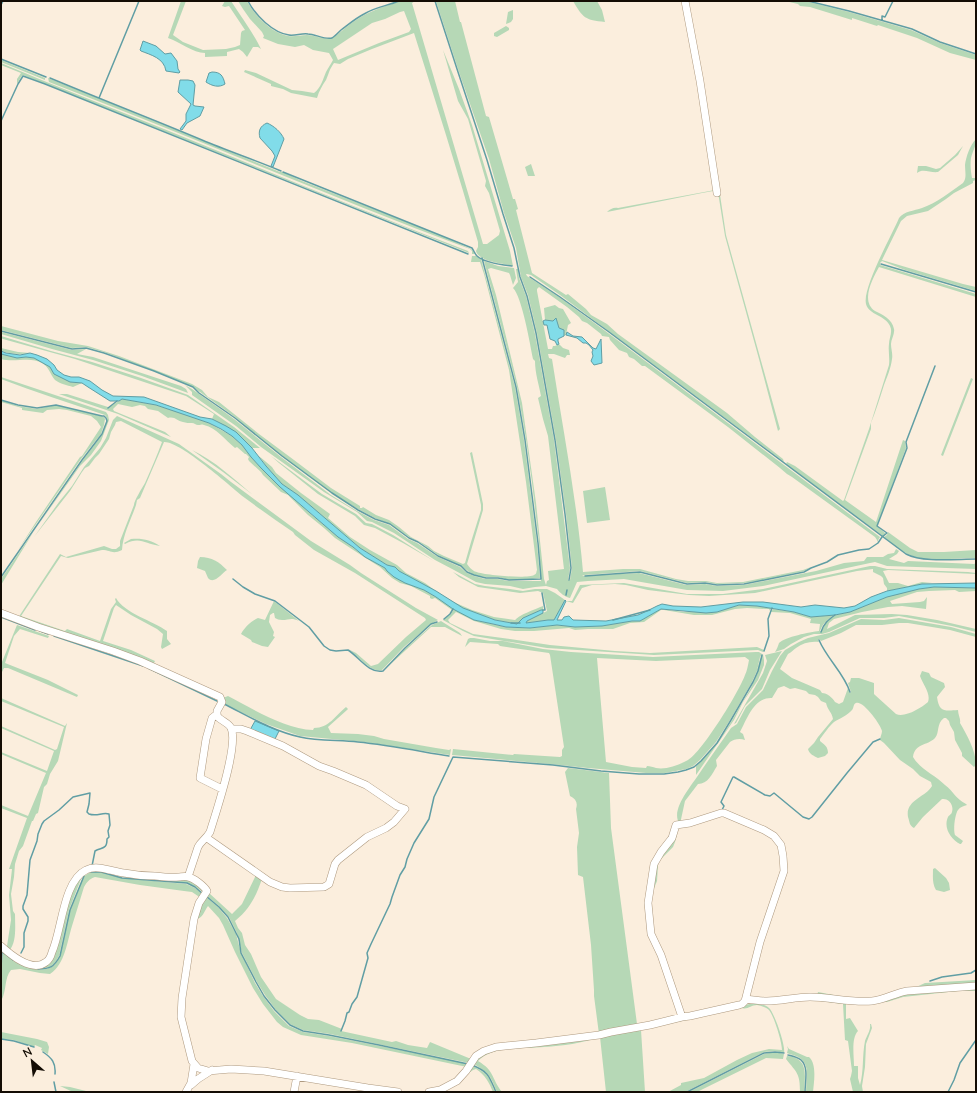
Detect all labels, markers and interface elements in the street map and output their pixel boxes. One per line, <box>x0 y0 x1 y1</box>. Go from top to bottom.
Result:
north arrow <box>12 1041 52 1081</box>
text: N <box>20 1044 34 1059</box>

